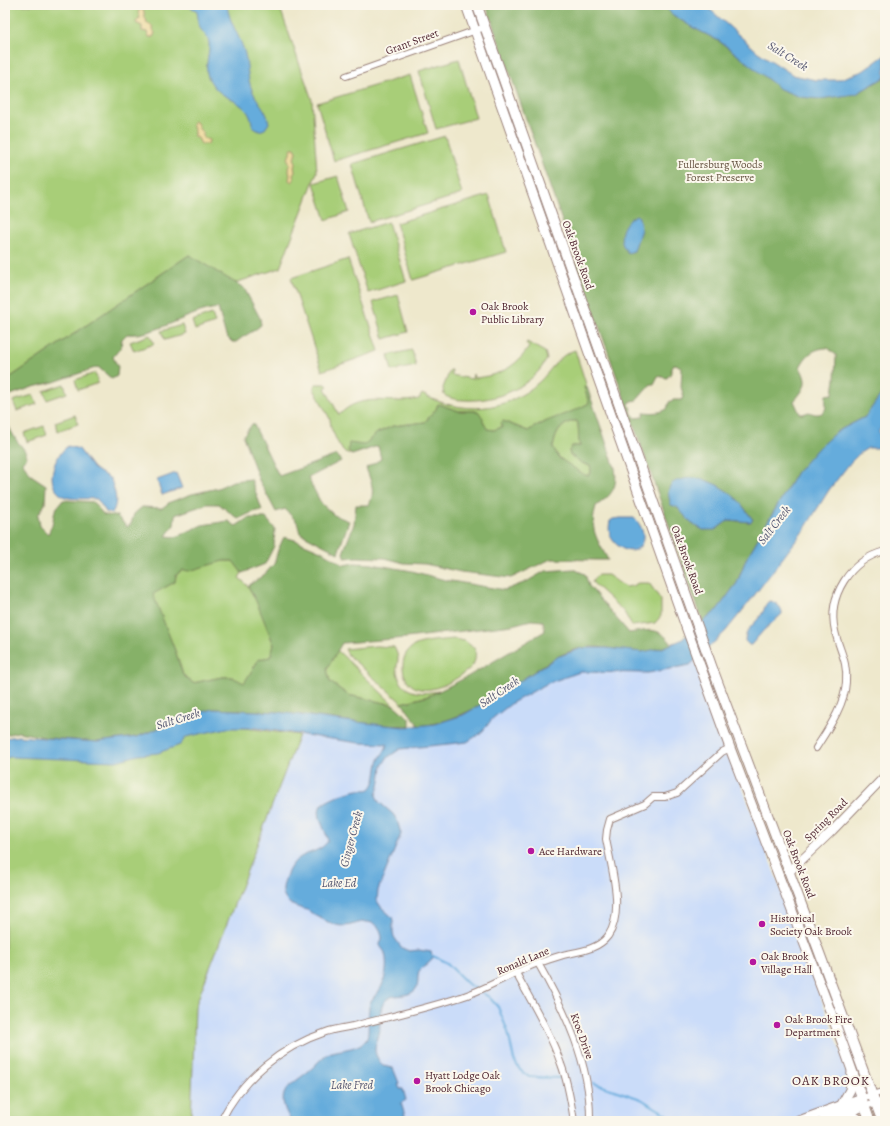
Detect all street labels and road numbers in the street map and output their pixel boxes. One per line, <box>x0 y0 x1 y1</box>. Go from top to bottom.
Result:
street label: Grant Street <box>383 25 441 58</box>
street label: Oak Brook Road <box>559 218 597 292</box>
street label: Oak Brook Road <box>668 523 706 597</box>
street label: Spring Road <box>801 795 851 845</box>
street label: Oak Brook Road <box>779 827 819 901</box>
street label: Ronald Lane <box>495 943 552 979</box>
street label: Kroc Drive <box>567 1011 597 1061</box>

